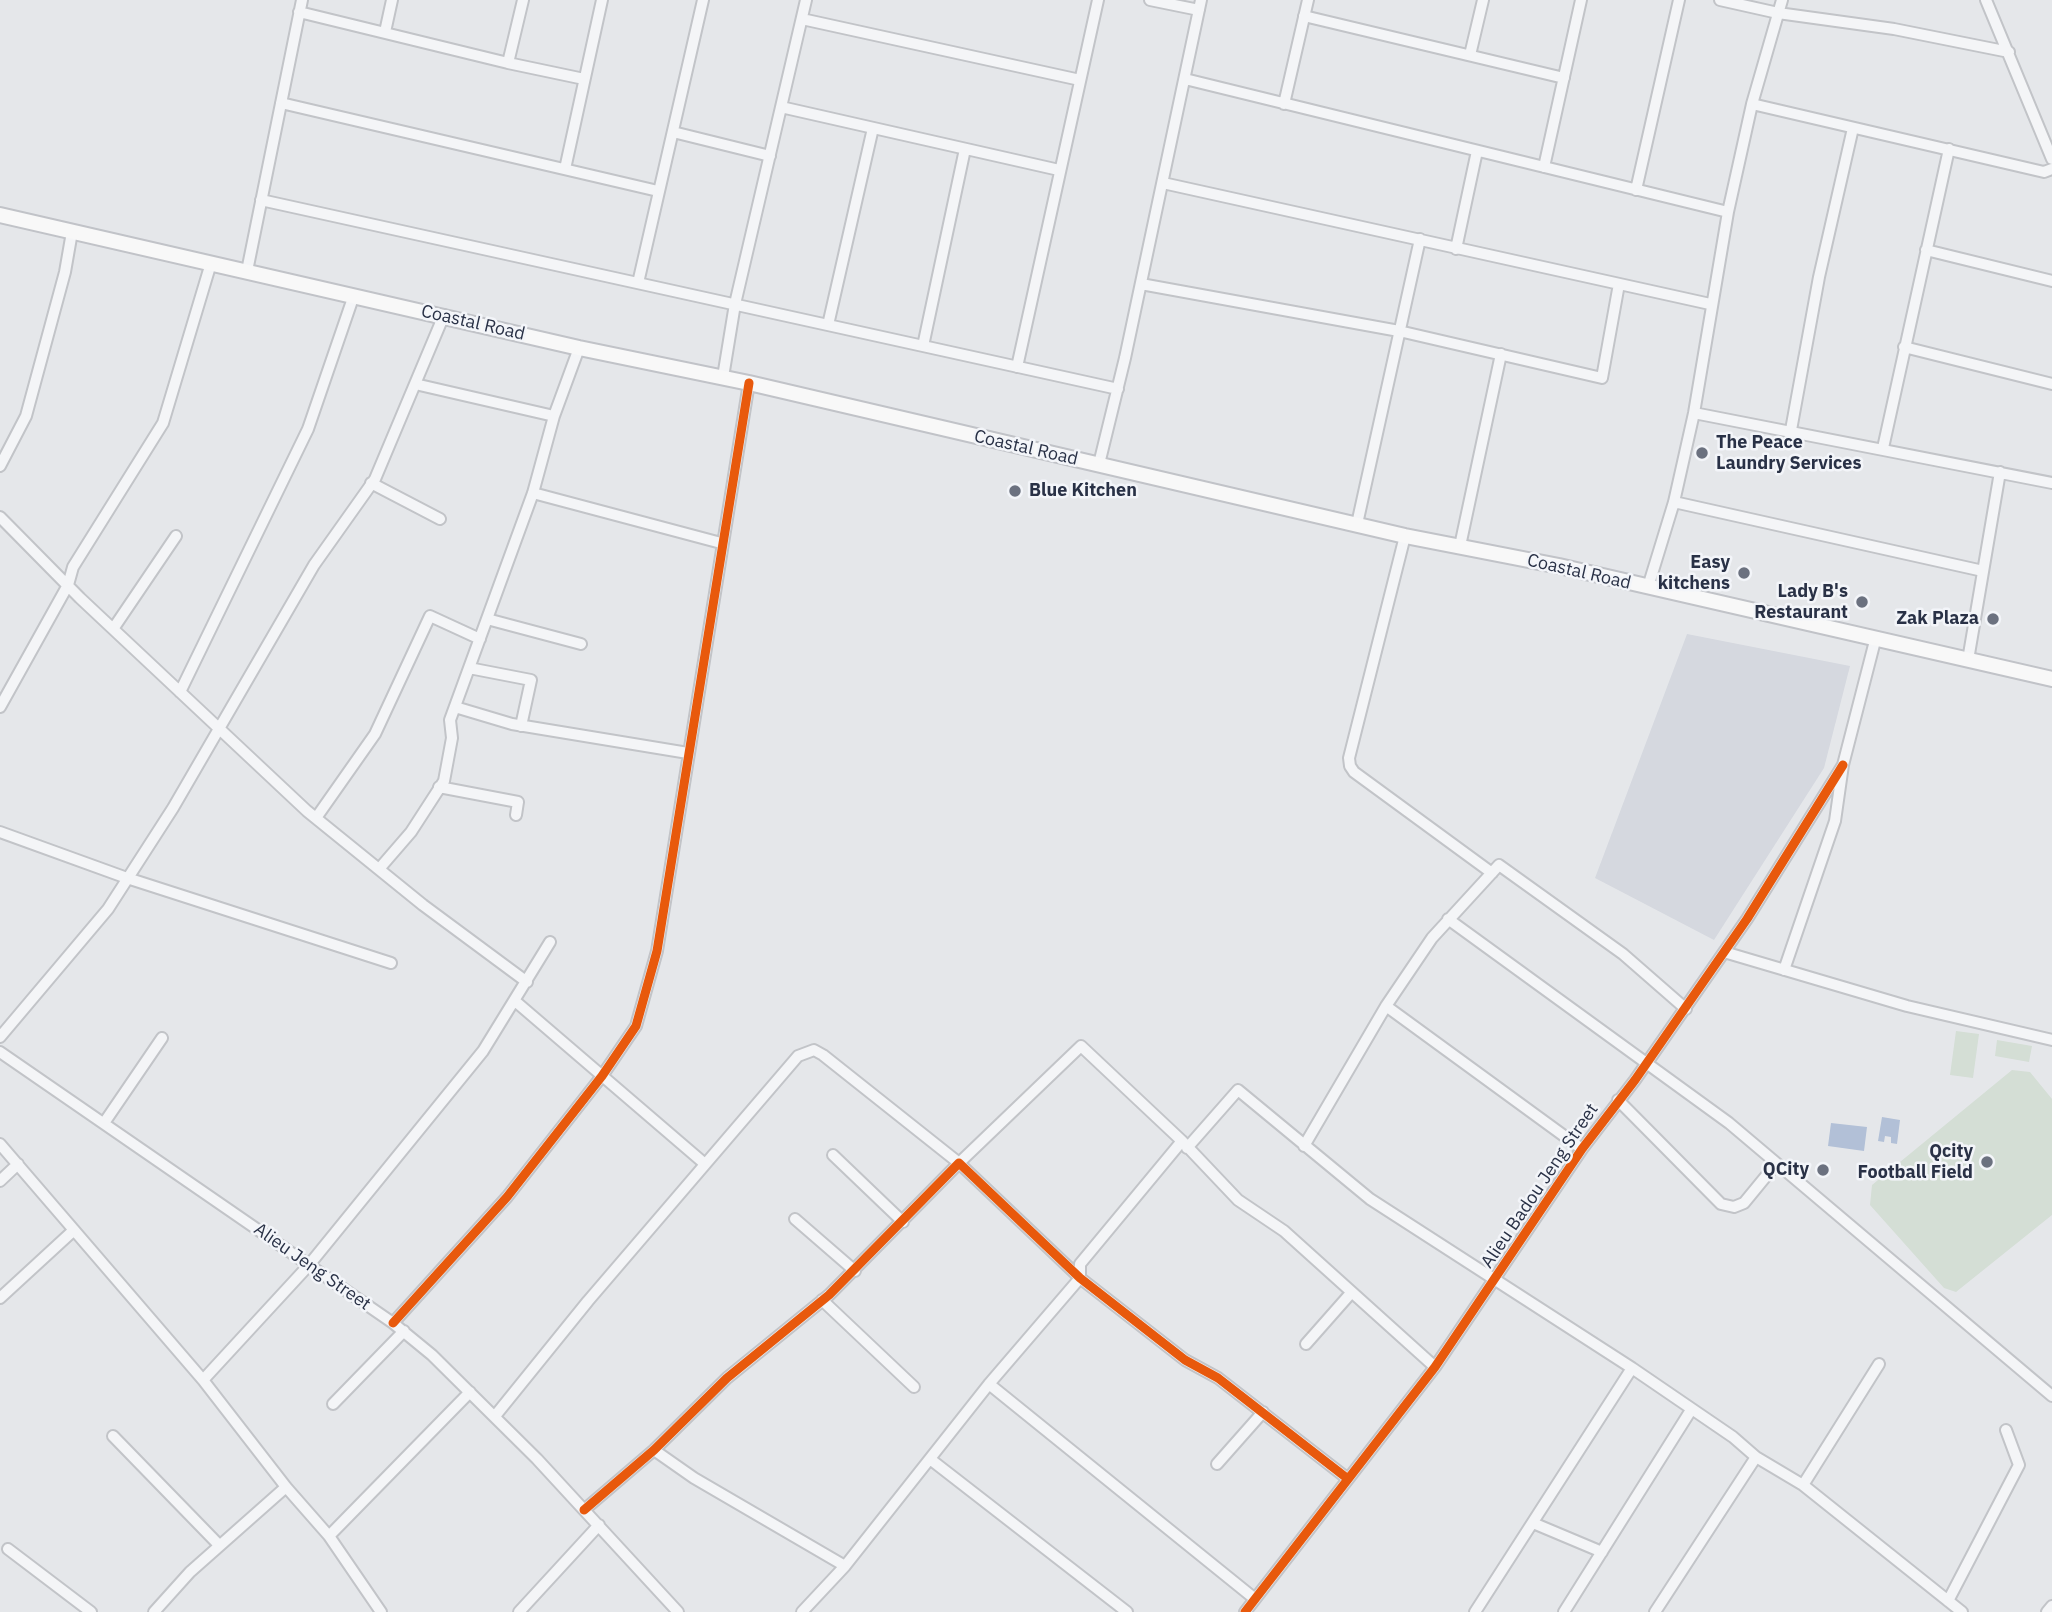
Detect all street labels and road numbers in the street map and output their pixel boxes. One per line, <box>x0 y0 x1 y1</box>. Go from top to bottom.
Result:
street label: Coastal Road <box>419 301 527 345</box>
street label: Coastal Road <box>972 426 1080 470</box>
street label: Coastal Road <box>1525 550 1633 594</box>
street label: Alieu Badou Jeng Street <box>1477 1100 1603 1272</box>
street label: Alieu Jeng Street <box>249 1219 375 1315</box>

